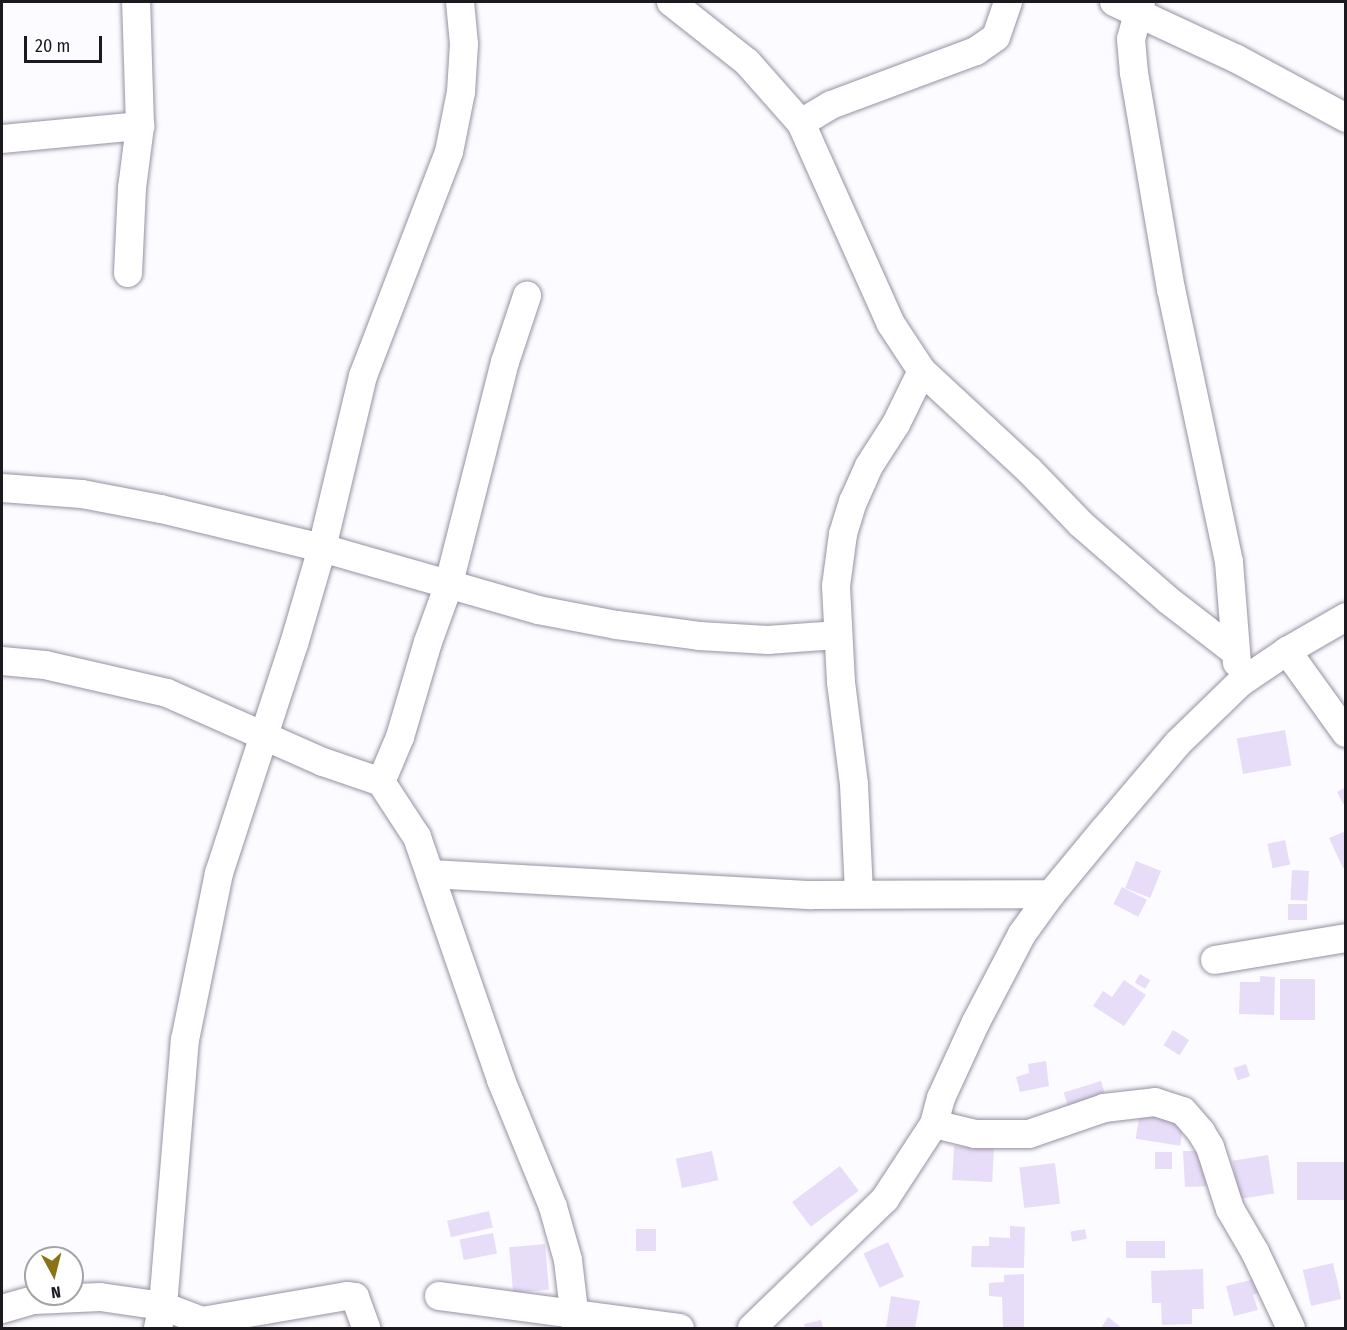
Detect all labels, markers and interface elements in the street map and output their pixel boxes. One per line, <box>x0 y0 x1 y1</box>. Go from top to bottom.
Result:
scale bar <box>27 24 105 62</box>
text: 20 m <box>35 35 70 57</box>
north arrow <box>24 1246 84 1306</box>
text: N <box>50 1282 62 1302</box>

